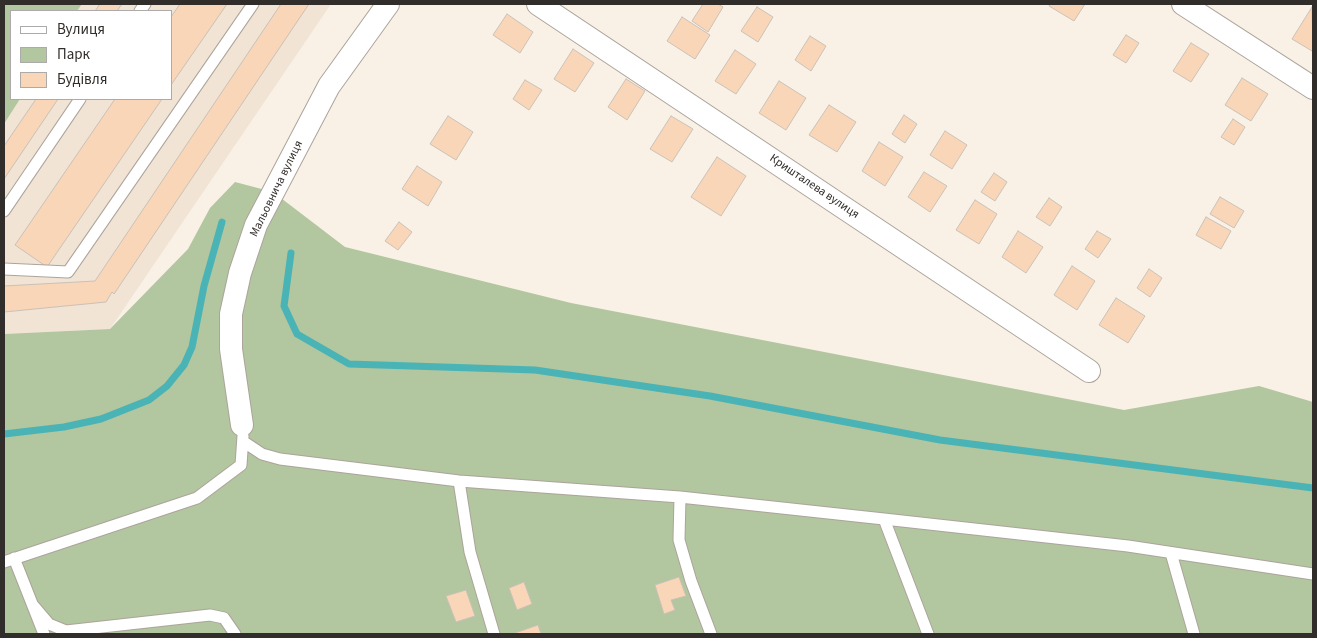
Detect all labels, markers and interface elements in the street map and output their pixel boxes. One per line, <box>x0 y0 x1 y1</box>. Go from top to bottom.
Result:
legend <box>10 10 172 100</box>
text: Вулиця <box>57 19 105 40</box>
text: Парк <box>57 44 90 65</box>
text: Будівля <box>57 69 107 90</box>
street label: Мальовнича вулиця <box>247 139 307 239</box>
street label: Кришталева вулиця <box>766 152 862 222</box>

